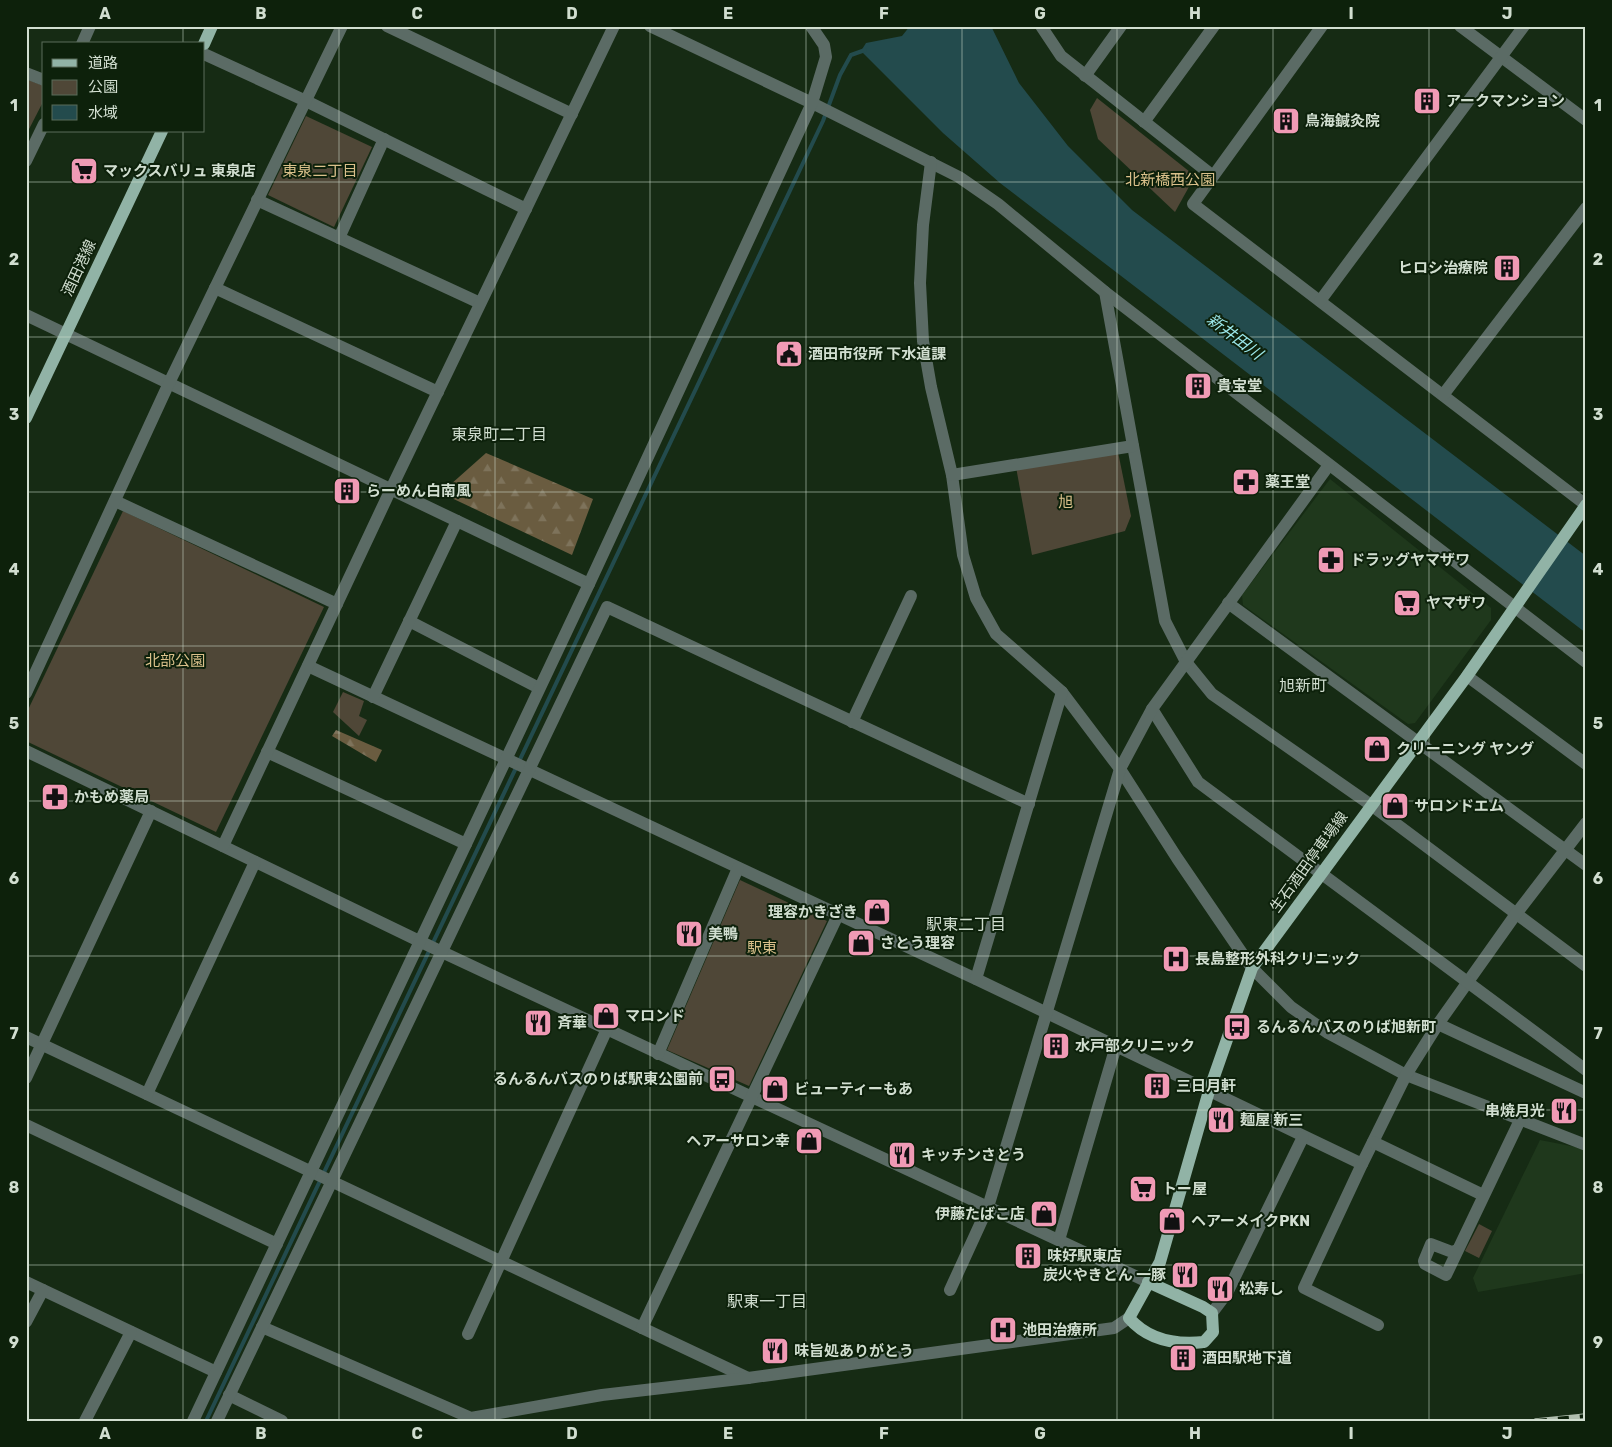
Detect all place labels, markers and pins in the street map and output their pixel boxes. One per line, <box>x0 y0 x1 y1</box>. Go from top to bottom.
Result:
building icon: アークマンション <box>1412 86 1442 116</box>
place label: アークマンション <box>1446 92 1565 110</box>
building icon: 鳥海鍼灸院 <box>1271 106 1301 136</box>
place label: 鳥海鍼灸院 <box>1305 112 1380 130</box>
supermarket icon: マックスバリュ 東泉店 <box>69 156 99 186</box>
place label: マックスバリュ 東泉店 <box>103 162 256 180</box>
building icon: ヒロシ治療院 <box>1492 253 1522 283</box>
place label: ヒロシ治療院 <box>1398 259 1488 277</box>
public building icon: 酒田市役所 下水道課 <box>774 339 804 369</box>
place label: 酒田市役所 下水道課 <box>808 345 946 363</box>
building icon: 貴宝堂 <box>1183 371 1213 401</box>
place label: 貴宝堂 <box>1217 377 1262 395</box>
pharmacy icon: 薬王堂 <box>1231 467 1261 497</box>
place label: 薬王堂 <box>1265 473 1310 491</box>
building icon: らーめん白南風 <box>332 476 362 506</box>
place label: らーめん白南風 <box>366 482 471 500</box>
pharmacy icon: ドラッグヤマザワ <box>1316 545 1346 575</box>
place label: ドラッグヤマザワ <box>1350 551 1470 569</box>
supermarket icon: ヤマザワ <box>1392 588 1422 618</box>
place label: ヤマザワ <box>1426 594 1486 612</box>
shop icon: クリーニング ヤング <box>1362 734 1392 764</box>
place label: クリーニング ヤング <box>1396 740 1534 758</box>
pharmacy icon: かもめ薬局 <box>40 782 70 812</box>
place label: かもめ薬局 <box>74 788 149 806</box>
shop icon: サロンドエム <box>1380 791 1410 821</box>
place label: サロンドエム <box>1414 797 1504 815</box>
shop icon: 理容かきざき <box>862 897 892 927</box>
place label: 理容かきざき <box>768 903 858 921</box>
restaurant icon: 美鴨 <box>674 919 704 949</box>
place label: 美鴨 <box>708 925 738 943</box>
shop icon: さとう理容 <box>846 928 876 958</box>
place label: さとう理容 <box>880 934 955 952</box>
hospital icon: 長島整形外科クリニック <box>1161 944 1191 974</box>
place label: 長島整形外科クリニック <box>1195 950 1360 968</box>
shop icon: マロンド <box>591 1001 621 1031</box>
place label: マロンド <box>625 1007 685 1025</box>
restaurant icon: 斉華 <box>523 1008 553 1038</box>
bus stop icon: るんるんバスのりば旭新町 <box>1222 1012 1252 1042</box>
place label: 斉華 <box>557 1014 587 1032</box>
place label: るんるんバスのりば旭新町 <box>1256 1018 1436 1036</box>
building icon: 水戸部クリニック <box>1041 1031 1071 1061</box>
place label: 水戸部クリニック <box>1075 1037 1195 1055</box>
bus stop icon: るんるんバスのりば駅東公園前 <box>707 1064 737 1094</box>
place label: るんるんバスのりば駅東公園前 <box>493 1070 703 1088</box>
building icon: 三日月軒 <box>1142 1071 1172 1101</box>
shop icon: ビューティーもあ <box>760 1074 790 1104</box>
place label: 三日月軒 <box>1176 1077 1236 1095</box>
place label: ビューティーもあ <box>794 1080 913 1098</box>
restaurant icon: 串焼月光 <box>1549 1096 1579 1126</box>
place label: 串焼月光 <box>1485 1102 1545 1120</box>
restaurant icon: 麺屋 新三 <box>1206 1105 1236 1135</box>
place label: 麺屋 新三 <box>1240 1111 1303 1129</box>
shop icon: ヘアーサロン幸 <box>794 1126 824 1156</box>
place label: ヘアーサロン幸 <box>686 1132 790 1150</box>
restaurant icon: キッチンさとう <box>887 1140 917 1170</box>
place label: キッチンさとう <box>921 1146 1026 1164</box>
supermarket icon: トー屋 <box>1128 1174 1158 1204</box>
place label: トー屋 <box>1162 1180 1207 1198</box>
shop icon: 伊藤たばこ店 <box>1029 1199 1059 1229</box>
place label: 伊藤たばこ店 <box>935 1205 1025 1223</box>
shop icon: ヘアーメイクPKN <box>1157 1206 1187 1236</box>
place label: ヘアーメイクPKN <box>1191 1212 1310 1230</box>
building icon: 味好駅東店 <box>1013 1241 1043 1271</box>
place label: 味好駅東店 <box>1047 1247 1122 1265</box>
restaurant icon: 炭火やきとん 一豚 <box>1170 1260 1200 1290</box>
place label: 炭火やきとん 一豚 <box>1043 1266 1166 1284</box>
restaurant icon: 松寿し <box>1205 1274 1235 1304</box>
place label: 松寿し <box>1239 1280 1284 1298</box>
hospital icon: 池田治療所 <box>988 1315 1018 1345</box>
place label: 池田治療所 <box>1022 1321 1097 1339</box>
restaurant icon: 味旨処ありがとう <box>760 1336 790 1366</box>
place label: 味旨処ありがとう <box>794 1342 914 1360</box>
building icon: 酒田駅地下道 <box>1168 1343 1198 1373</box>
place label: 酒田駅地下道 <box>1202 1349 1292 1367</box>

